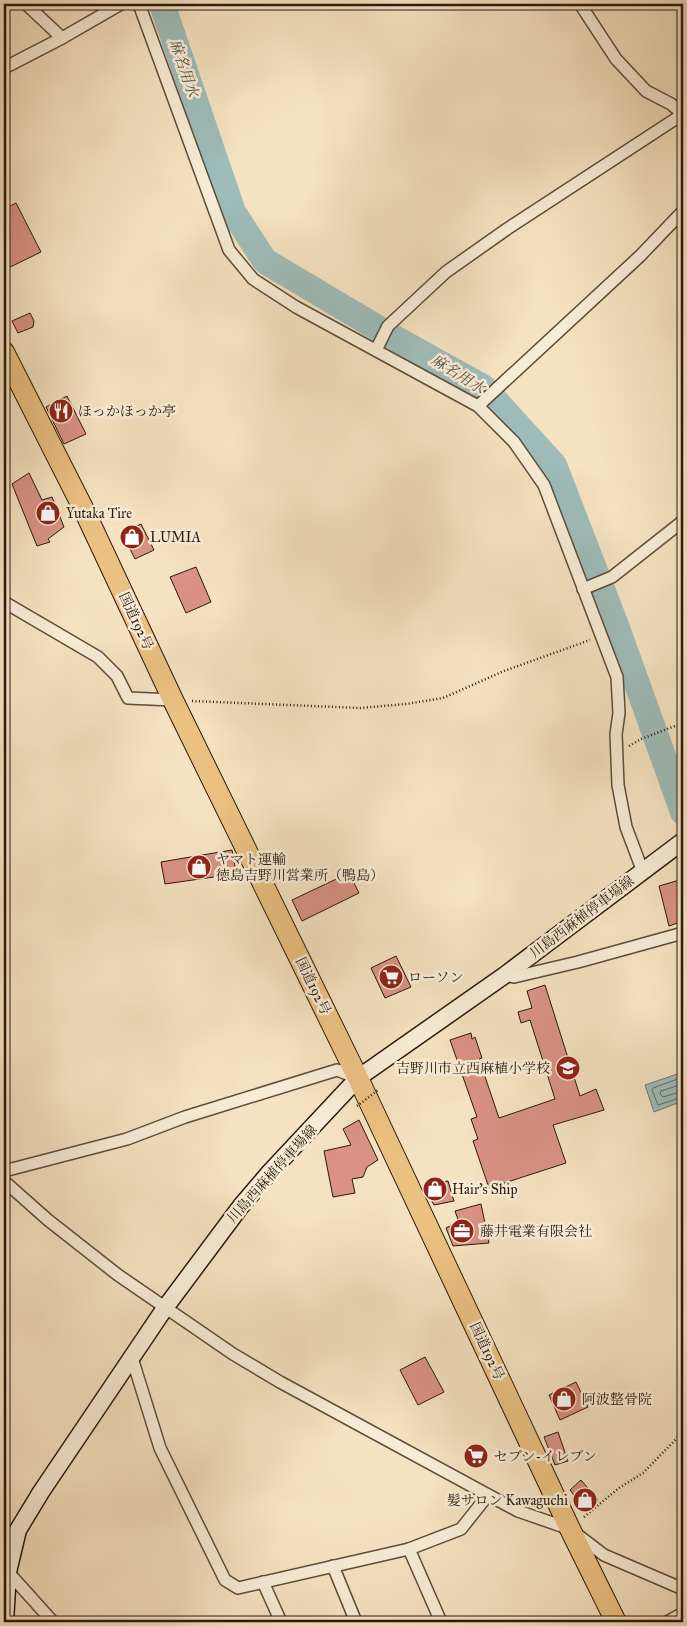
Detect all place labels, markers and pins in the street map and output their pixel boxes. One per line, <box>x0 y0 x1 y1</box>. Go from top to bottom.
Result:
restaurant icon: ほっかほっか亭 <box>48 398 74 424</box>
place label: ほっかほっか亭 <box>78 403 176 420</box>
shop icon: Yutaka Tire <box>35 500 61 526</box>
place label: Yutaka Tire <box>66 505 132 522</box>
shop icon: LUMIA <box>119 524 145 550</box>
place label: LUMIA <box>150 529 202 546</box>
place label: ヤマト運輸 徳島吉野川営業所（鴨島） <box>216 851 384 884</box>
shop icon: ヤマト運輸 徳島吉野川営業所（鴨島） <box>186 854 212 880</box>
supermarket icon: ローソン <box>378 964 404 990</box>
place label: ローソン <box>408 969 463 986</box>
school or university icon: 吉野川市立西麻植小学校 <box>555 1055 581 1081</box>
place label: 吉野川市立西麻植小学校 <box>396 1060 550 1077</box>
shop icon: Hair's Ship <box>422 1176 448 1202</box>
place label: Hair's Ship <box>452 1181 517 1198</box>
office icon: 藤井電業有限会社 <box>449 1218 475 1244</box>
place label: 藤井電業有限会社 <box>480 1223 592 1240</box>
shop icon: 阿波整骨院 <box>551 1386 577 1412</box>
place label: 阿波整骨院 <box>582 1391 652 1408</box>
supermarket icon: セブン-イレブン <box>463 1443 489 1469</box>
place label: セブン-イレブン <box>494 1448 597 1465</box>
shop icon: 髪サロン Kawaguchi <box>572 1487 598 1513</box>
place label: 髪サロン Kawaguchi <box>447 1492 568 1509</box>

